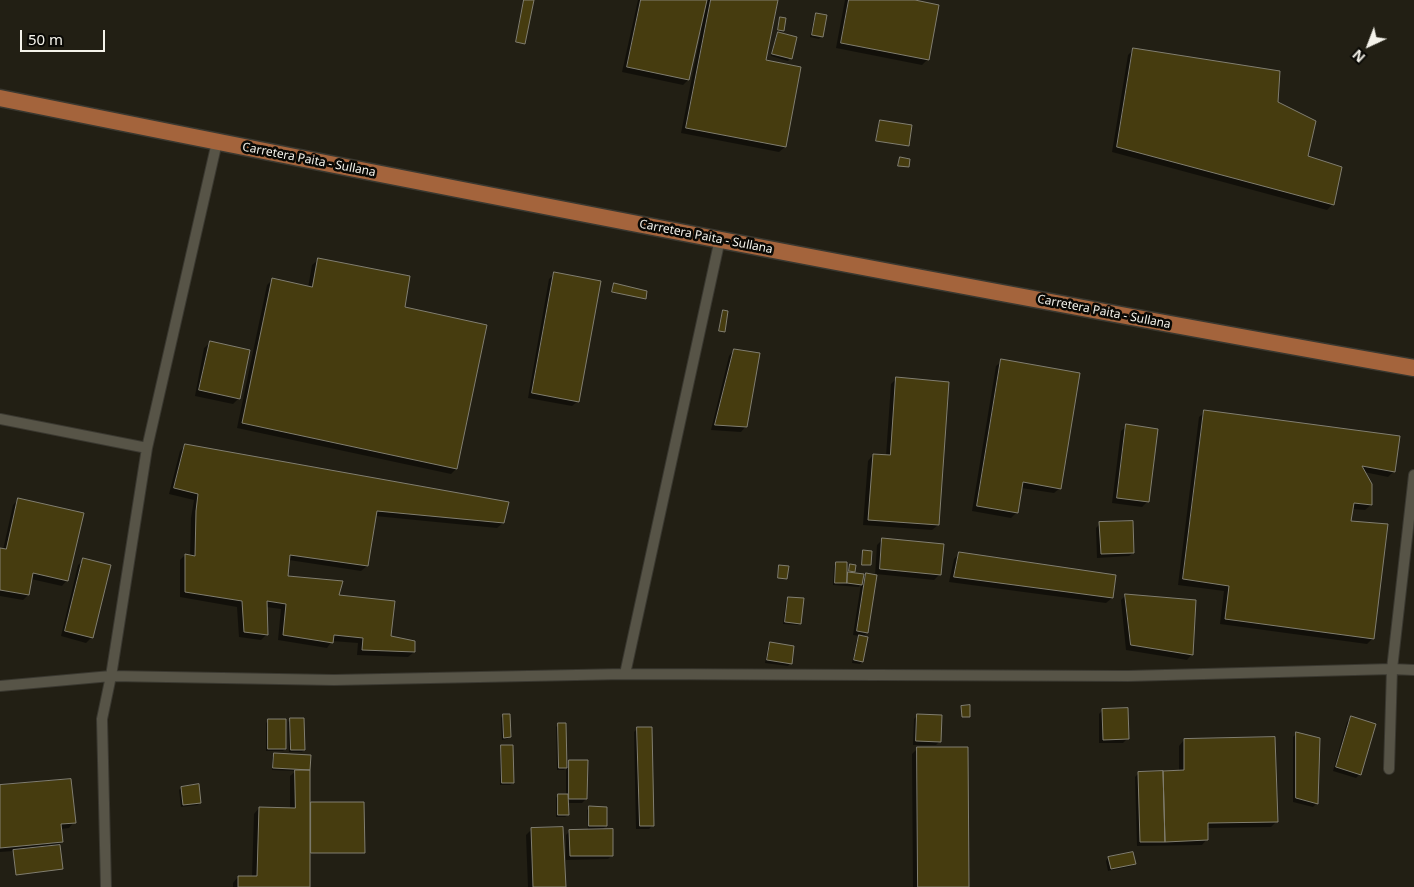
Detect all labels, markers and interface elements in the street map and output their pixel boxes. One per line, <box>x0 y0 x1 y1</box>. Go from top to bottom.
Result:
scale bar <box>22 20 108 52</box>
north arrow <box>1344 20 1394 70</box>
text: 50 m <box>28 29 63 49</box>
text: N <box>1348 46 1369 67</box>
street label: Carretera Paita - Sullana <box>241 140 377 180</box>
street label: Carretera Paita - Sullana <box>638 217 774 257</box>
street label: Carretera Paita - Sullana <box>1036 292 1172 332</box>

